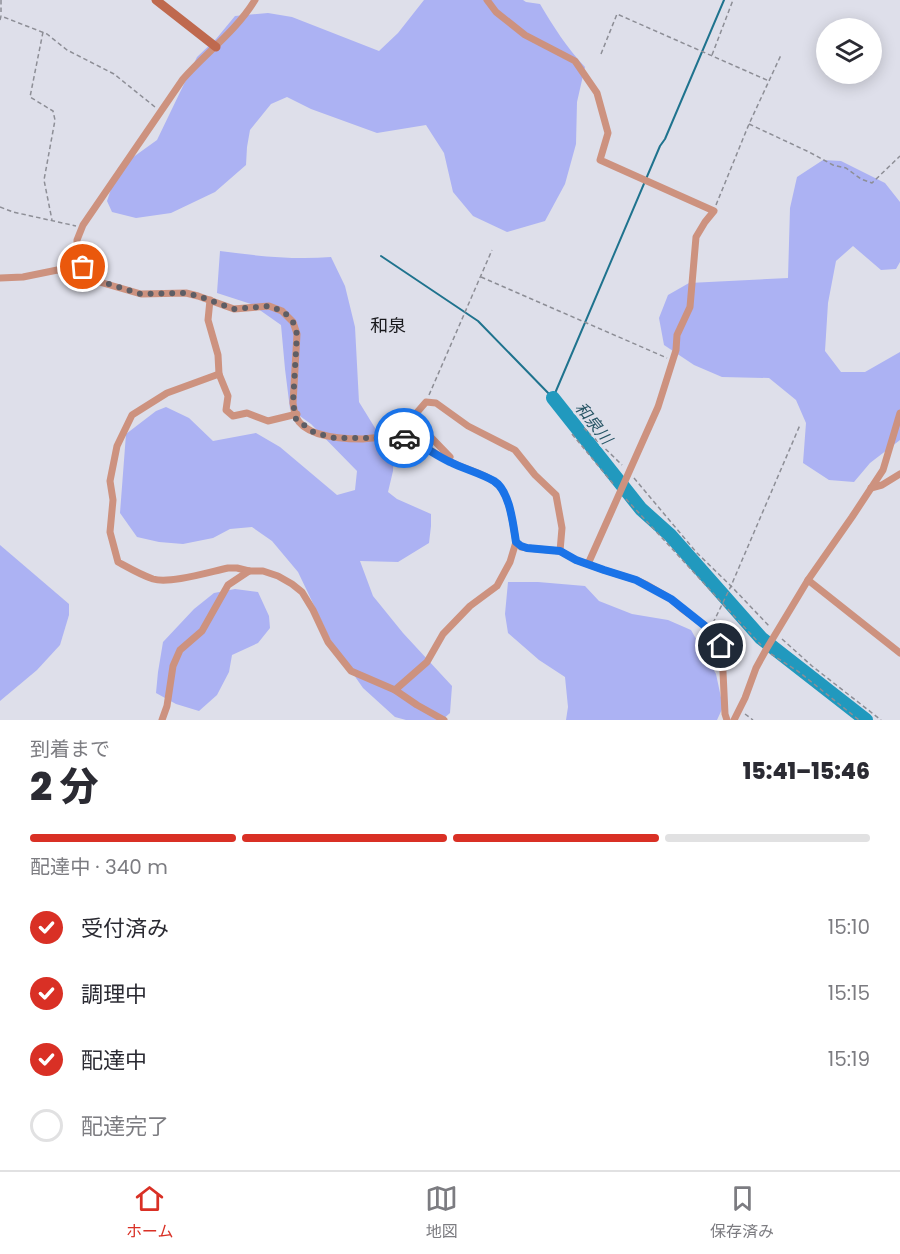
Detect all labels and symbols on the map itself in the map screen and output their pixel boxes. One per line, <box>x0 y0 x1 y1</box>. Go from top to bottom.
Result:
pin <box>57 241 108 292</box>
district label: 和泉 <box>370 313 406 338</box>
water label: 和泉川 <box>570 397 619 451</box>
courier <box>374 408 434 468</box>
pin <box>695 620 746 671</box>

